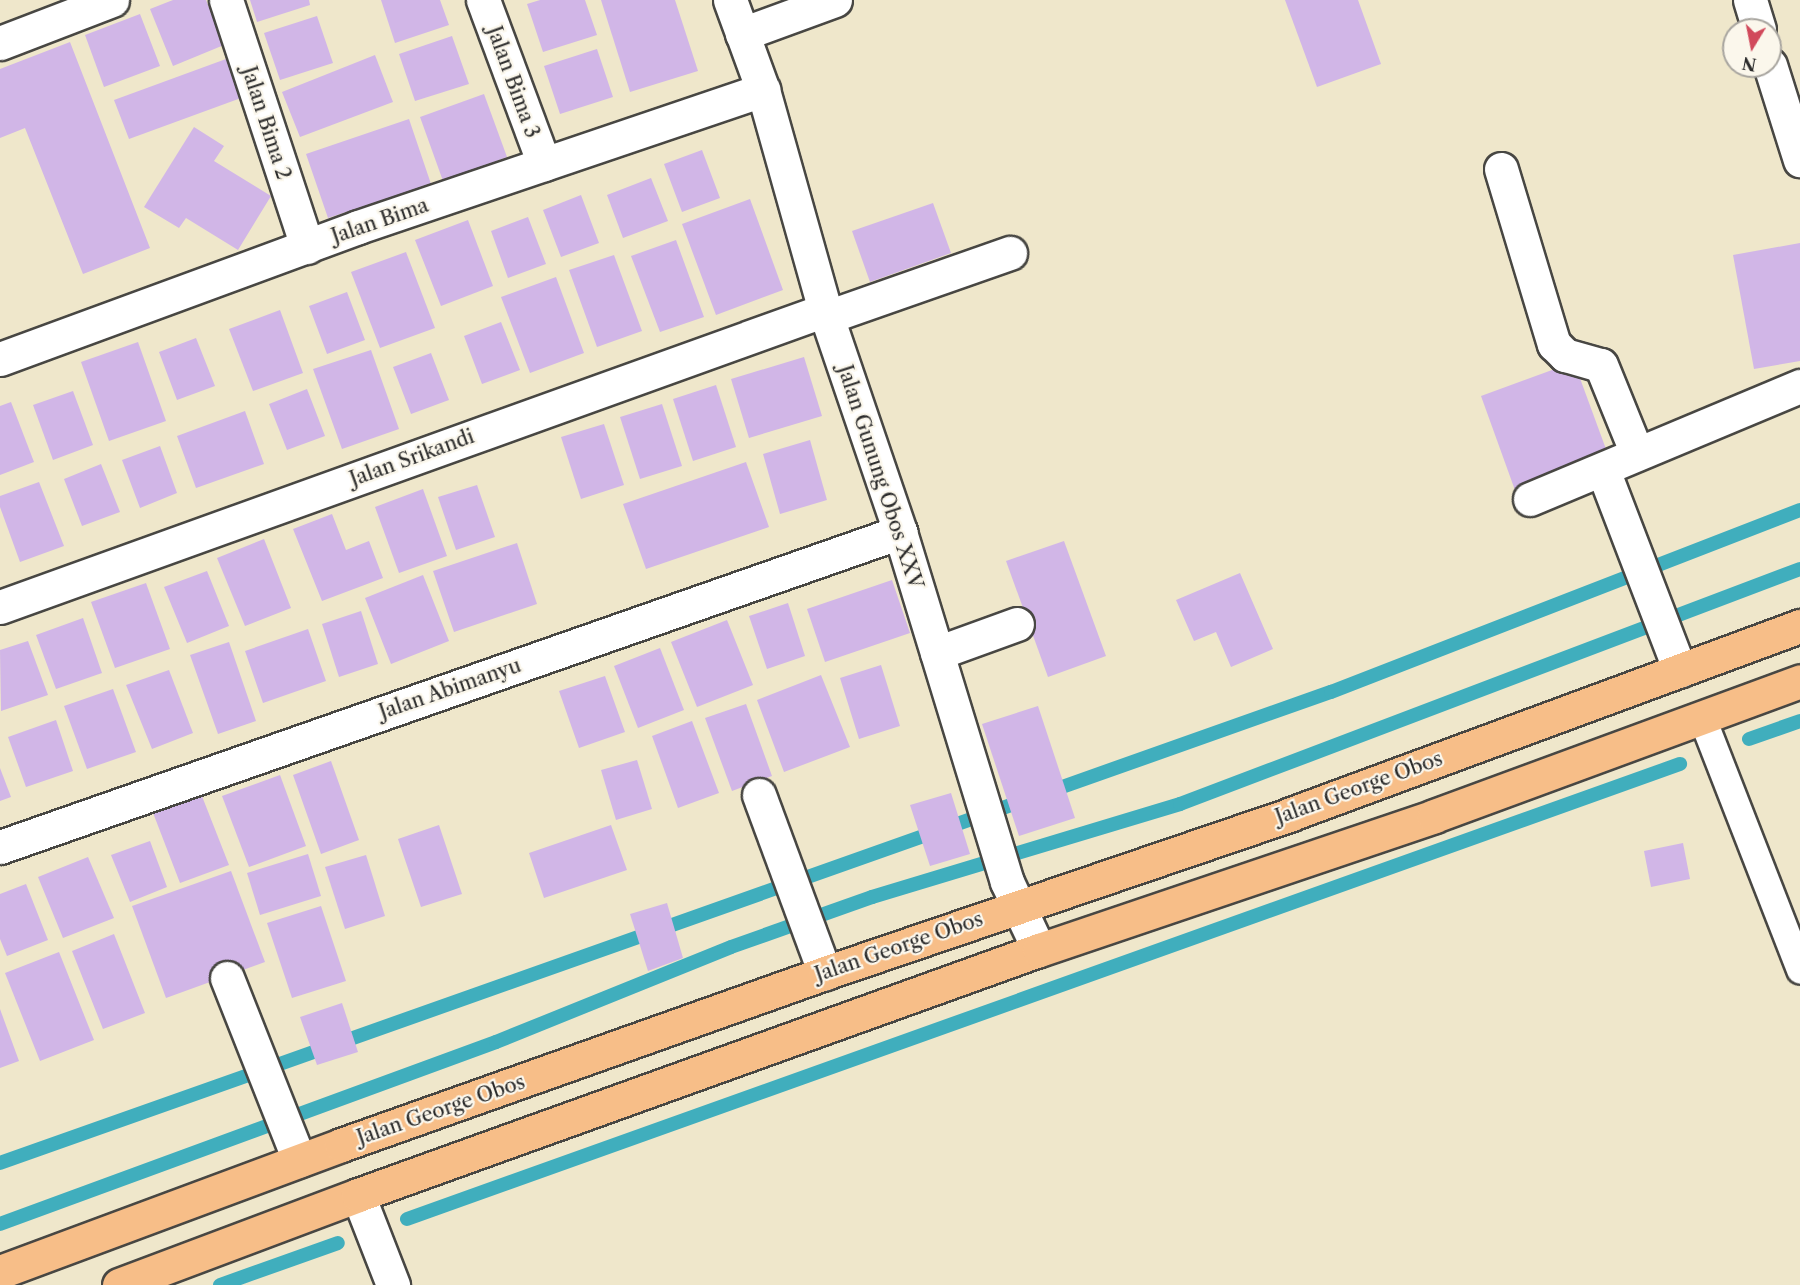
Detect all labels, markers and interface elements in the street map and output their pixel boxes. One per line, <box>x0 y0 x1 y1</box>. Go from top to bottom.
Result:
north arrow <box>1722 18 1782 78</box>
street label: Jalan Bima 3 <box>482 23 544 141</box>
text: N <box>1741 53 1758 75</box>
street label: Jalan Bima 2 <box>236 63 296 183</box>
street label: Jalan Bima <box>328 193 432 249</box>
street label: Jalan Gunung Obos XXV <box>832 362 928 592</box>
street label: Jalan Srikandi <box>346 424 478 492</box>
street label: Jalan Abimanyu <box>376 653 524 725</box>
street label: Jalan George Obos <box>1272 747 1446 829</box>
street label: Jalan George Obos <box>812 907 986 987</box>
street label: Jalan George Obos <box>354 1070 528 1150</box>

